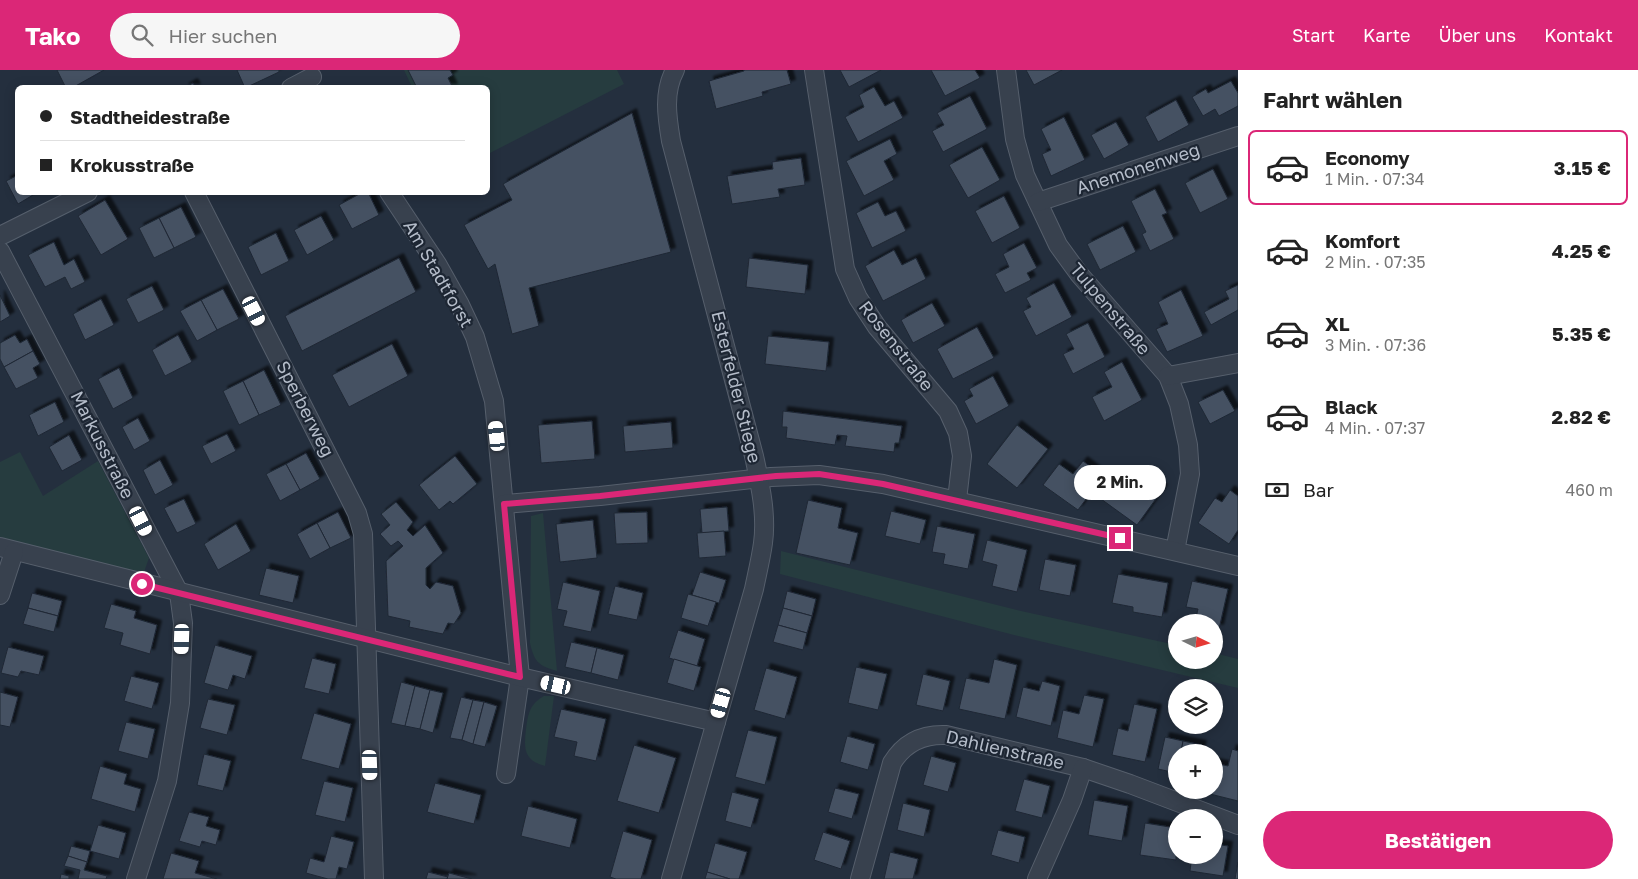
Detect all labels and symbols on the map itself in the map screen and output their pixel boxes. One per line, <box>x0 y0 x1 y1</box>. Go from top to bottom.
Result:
street label: Anemonenweg <box>1073 138 1202 198</box>
street label: Am Stadtforst <box>399 216 478 331</box>
street label: Tulpenstraße <box>1066 258 1156 359</box>
car <box>240 294 267 328</box>
street label: Rosenstraße <box>855 296 939 395</box>
street label: Esterfelder Stiege <box>707 308 767 465</box>
street label: Sperberweg <box>272 357 339 460</box>
street label: Markusstraße <box>66 387 139 502</box>
car <box>487 420 506 452</box>
callout: 2 Min. <box>1074 466 1166 500</box>
car <box>127 504 154 538</box>
route end <box>1109 527 1131 549</box>
route start <box>131 573 153 595</box>
north arrow <box>1168 614 1222 669</box>
car <box>173 624 190 654</box>
car <box>539 674 572 696</box>
car <box>709 687 732 719</box>
street label: Dahlienstraße <box>944 725 1066 773</box>
car <box>361 750 378 780</box>

